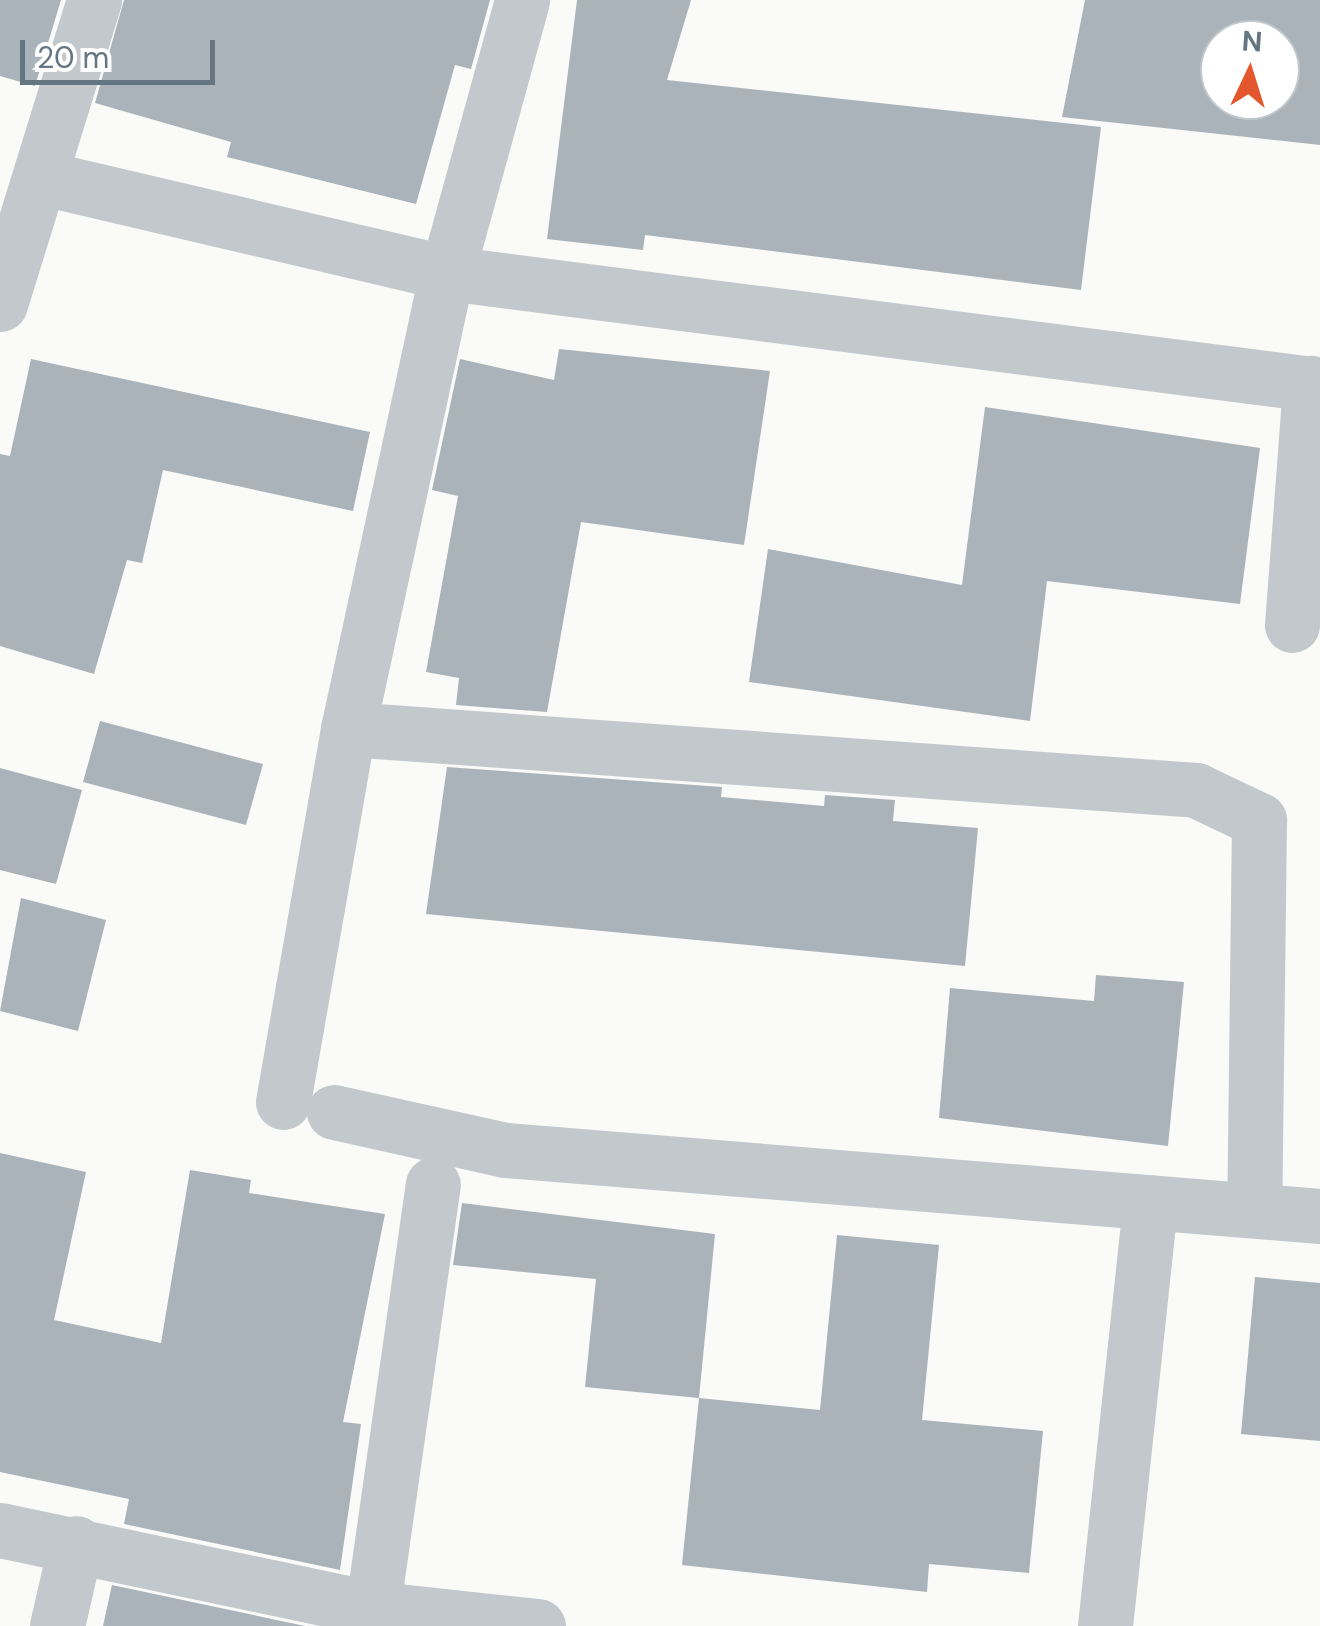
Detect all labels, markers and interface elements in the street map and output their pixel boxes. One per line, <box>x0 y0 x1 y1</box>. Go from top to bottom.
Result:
scale bar <box>25 20 220 82</box>
north arrow <box>1200 20 1300 120</box>
text: N <box>1241 22 1263 61</box>
text: 20 m <box>37 38 109 77</box>

